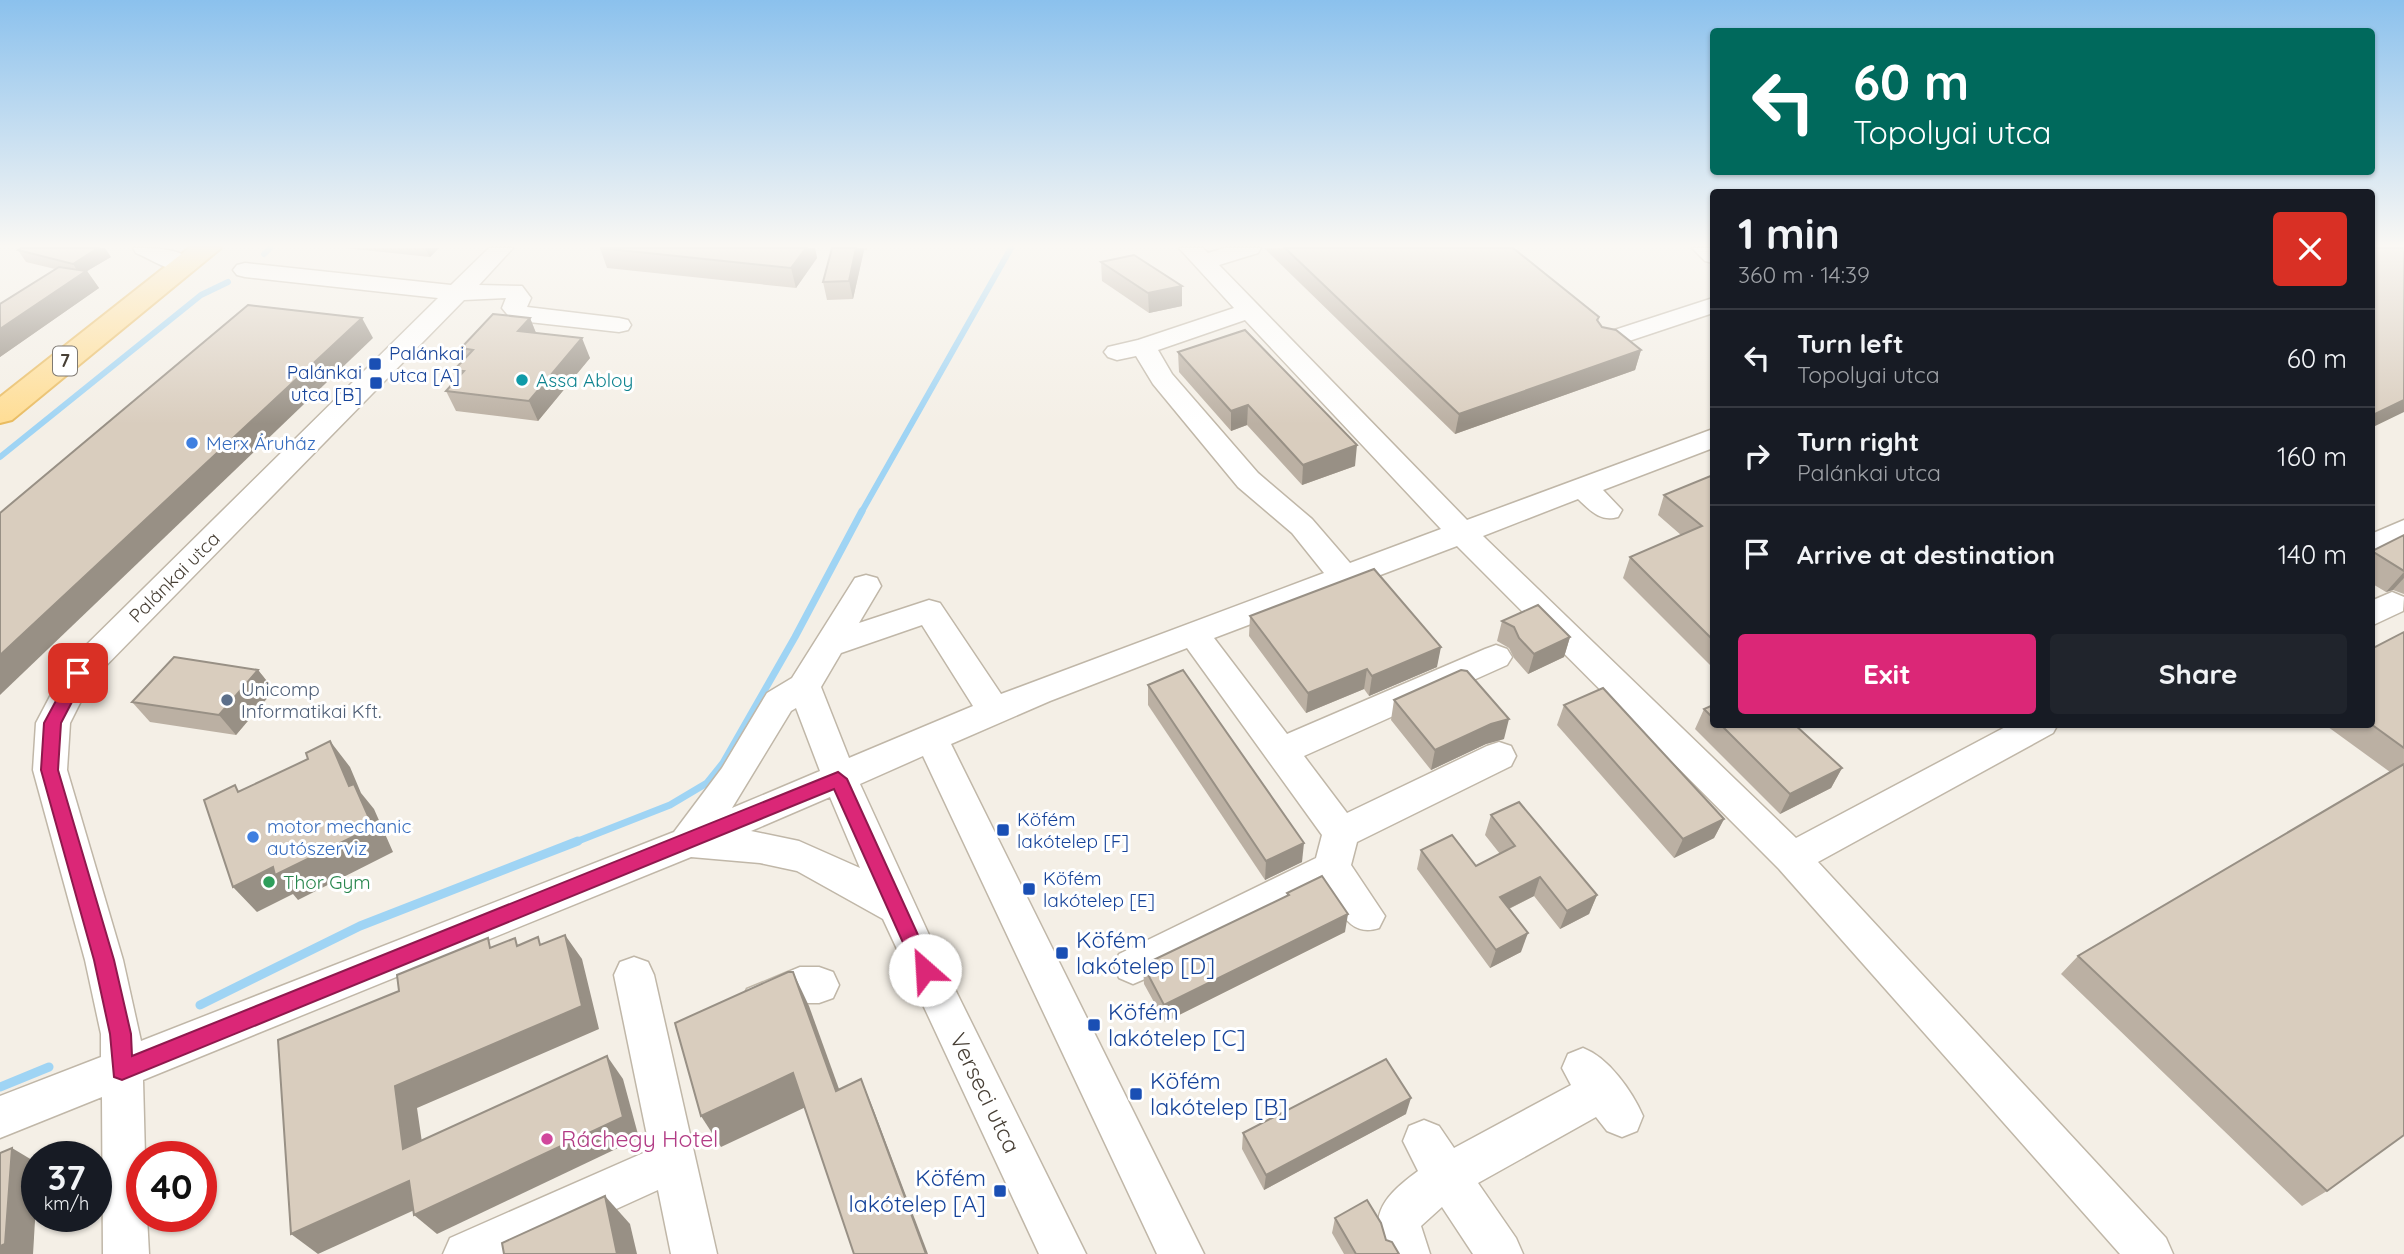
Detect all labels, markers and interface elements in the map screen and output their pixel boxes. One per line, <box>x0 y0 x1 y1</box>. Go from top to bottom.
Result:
text: 60 m <box>1853 51 1969 112</box>
icon: left <box>1738 56 1829 147</box>
text: Topolyai utca <box>1853 112 2051 152</box>
text: 1 min <box>1738 207 1840 260</box>
button: close <box>2273 212 2347 286</box>
text: 360 m · 14:39 <box>1738 260 1870 289</box>
text: Turn left <box>1797 327 1904 360</box>
icon: left <box>1738 339 1776 377</box>
place label: Palánkai utca [A] <box>389 341 464 387</box>
text: 60 m <box>2287 342 2347 375</box>
road number: 7 <box>53 346 77 376</box>
marker: Palánkai utca [A] <box>367 356 383 372</box>
place label: Palánkai utca [B] <box>287 360 362 406</box>
text: Topolyai utca <box>1797 360 1940 389</box>
place label: Assa Abloy <box>536 368 633 392</box>
marker: Assa Abloy <box>514 372 530 388</box>
marker: Palánkai utca [B] <box>368 375 384 391</box>
text: Turn right <box>1797 425 1919 458</box>
place label: Merx Áruház <box>206 431 316 455</box>
marker: Merx Áruház <box>184 435 200 451</box>
icon: right <box>1738 437 1776 475</box>
text: 160 m <box>2277 440 2347 473</box>
text: Palánkai utca <box>1797 458 1941 487</box>
street label: Palánkai utca <box>123 526 225 628</box>
icon: arrive <box>1738 535 1776 573</box>
text: Arrive at destination <box>1797 538 2055 571</box>
text: 140 m <box>2278 538 2347 571</box>
button: Exit <box>1738 634 2036 714</box>
button: Share <box>2050 634 2347 714</box>
pin <box>48 643 108 703</box>
icon: arrive <box>59 654 97 692</box>
place label: Unicomp Informatikai Kft. <box>241 677 381 723</box>
marker: Unicomp Informatikai Kft. <box>219 692 235 708</box>
place label: Köfém lakótelep [F] <box>1017 807 1129 853</box>
place label: motor mechanic autószerviz <box>267 814 411 860</box>
marker: Köfém lakótelep [F] <box>995 822 1011 838</box>
marker: motor mechanic autószerviz <box>245 829 261 845</box>
place label: Köfém lakótelep [E] <box>1043 866 1155 912</box>
place label: Thor Gym <box>283 870 371 894</box>
marker: Thor Gym <box>261 874 277 890</box>
marker: Köfém lakótelep [E] <box>1021 881 1037 897</box>
place label: Köfém lakótelep [D] <box>1076 925 1215 980</box>
position arrow <box>888 933 962 1007</box>
marker: Köfém lakótelep [D] <box>1054 945 1070 961</box>
place label: Köfém lakótelep [C] <box>1108 997 1246 1052</box>
marker: Köfém lakótelep [C] <box>1086 1017 1102 1033</box>
street label: Verseci utca <box>944 1028 1027 1158</box>
place label: Köfém lakótelep [B] <box>1150 1066 1288 1121</box>
marker: Köfém lakótelep [B] <box>1128 1086 1144 1102</box>
place label: Ráchegy Hotel <box>561 1124 718 1153</box>
marker: Ráchegy Hotel <box>539 1131 555 1147</box>
speed limit sign: 40 <box>126 1141 217 1232</box>
text: 37 <box>47 1155 86 1199</box>
place label: Köfém lakótelep [A] <box>848 1163 986 1218</box>
marker: Köfém lakótelep [A] <box>992 1183 1008 1199</box>
text: km/h <box>44 1192 89 1215</box>

